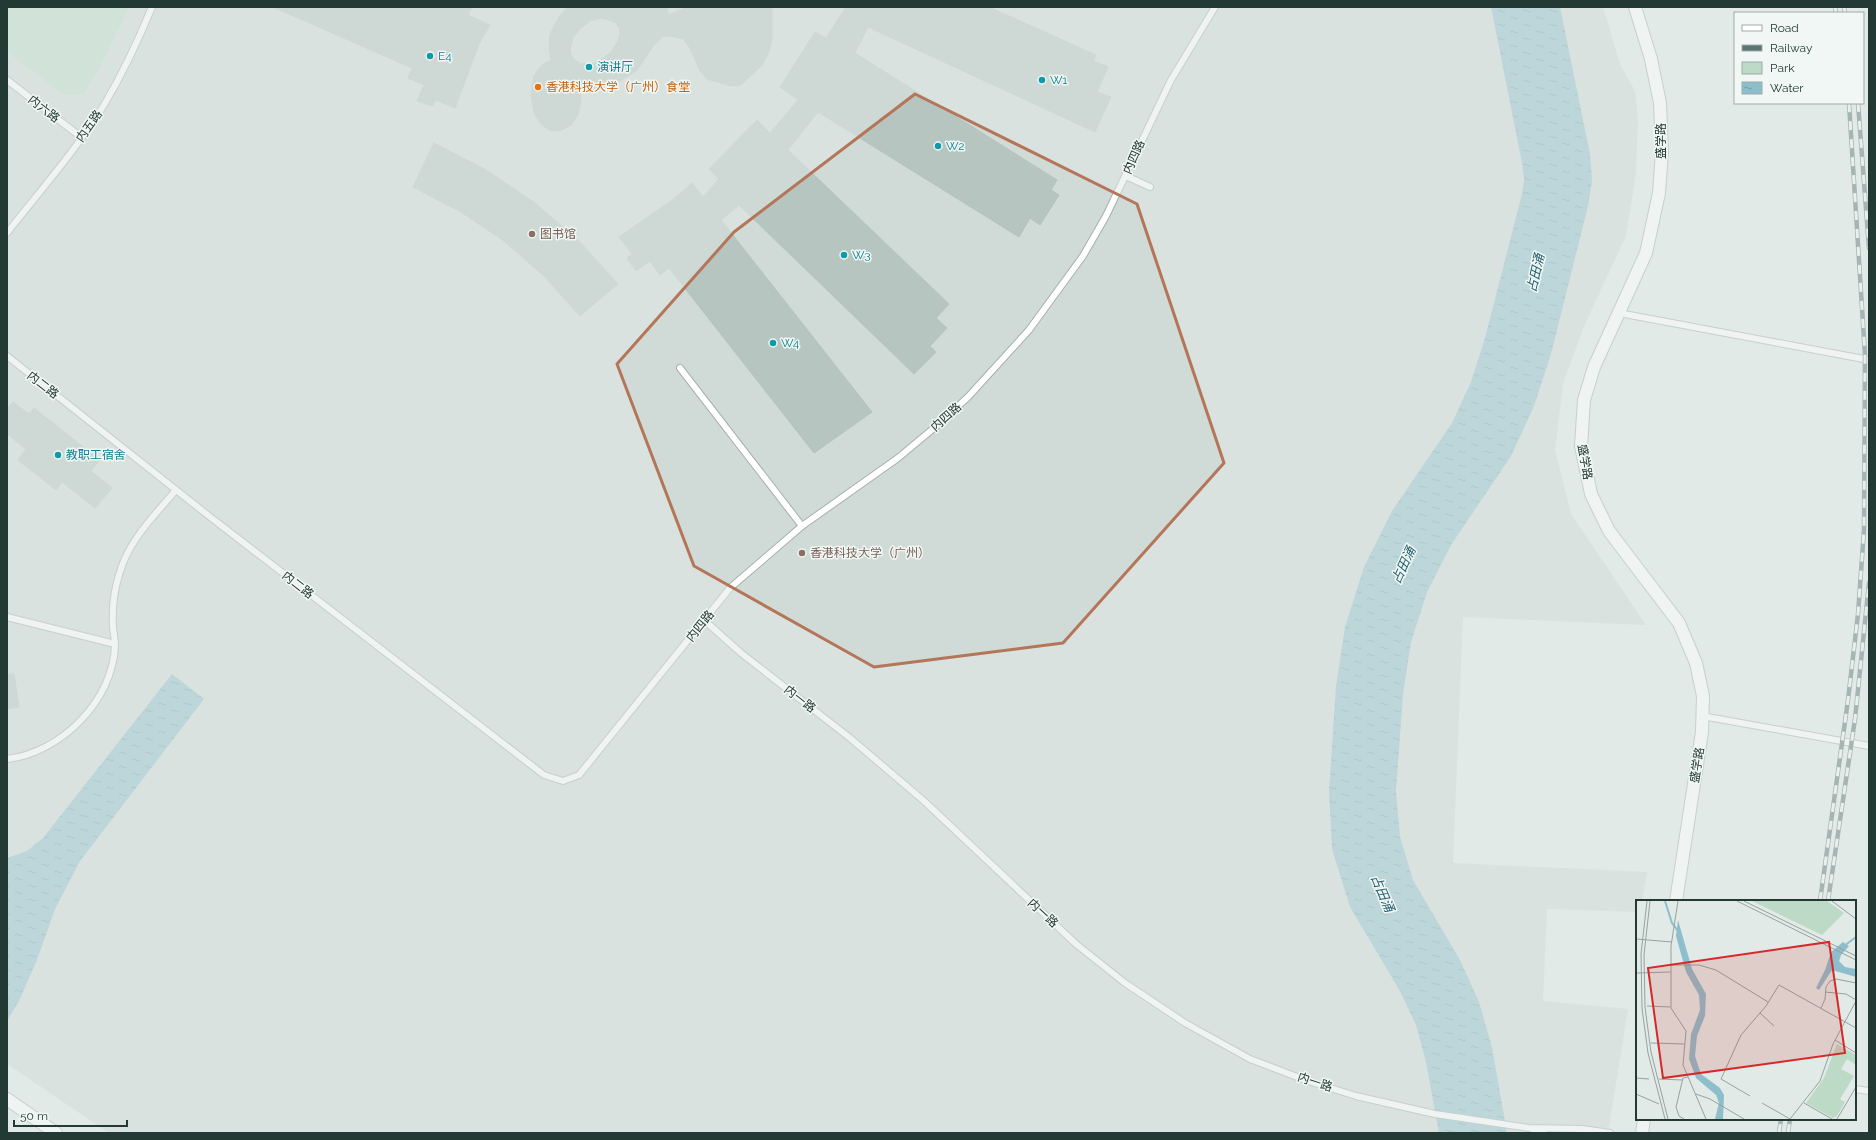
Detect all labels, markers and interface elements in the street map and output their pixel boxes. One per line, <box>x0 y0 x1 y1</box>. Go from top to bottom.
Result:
legend <box>1734 12 1864 104</box>
text: Road <box>1770 21 1799 35</box>
text: Railway <box>1770 41 1813 55</box>
place label: E4 <box>438 49 452 63</box>
marker: E4 <box>425 51 435 61</box>
place label: 演讲厅 <box>597 60 633 74</box>
text: Park <box>1770 61 1795 75</box>
marker: 演讲厅 <box>584 62 594 72</box>
place label: W1 <box>1050 73 1067 87</box>
marker: W1 <box>1037 75 1047 85</box>
place label: 香港科技大学（广州）食堂 <box>546 80 690 94</box>
text: Water <box>1770 81 1804 95</box>
marker: 香港科技大学（广州）食堂 <box>533 82 543 92</box>
street label: 内六路 <box>26 92 62 126</box>
street label: 内五路 <box>73 107 105 145</box>
street label: 盛学路 <box>1654 123 1668 159</box>
street label: 内四路 <box>1120 138 1148 176</box>
place label: W2 <box>946 139 965 153</box>
marker: W2 <box>933 141 943 151</box>
place label: 图书馆 <box>540 227 576 241</box>
marker: 图书馆 <box>527 229 537 239</box>
place label: W3 <box>852 248 871 262</box>
marker: W3 <box>839 250 849 260</box>
water label: 占田涌 <box>1524 250 1548 294</box>
place label: W4 <box>781 336 800 350</box>
marker: W4 <box>768 338 778 348</box>
street label: 内二路 <box>25 368 61 402</box>
street label: 内四路 <box>928 400 964 434</box>
street label: 盛学路 <box>1575 443 1595 481</box>
place label: 教职工宿舍 <box>66 448 126 462</box>
marker: 教职工宿舍 <box>53 450 63 460</box>
water label: 占田涌 <box>1388 543 1419 586</box>
place label: 香港科技大学（广州） <box>810 546 930 560</box>
marker: 香港科技大学（广州） <box>797 548 807 558</box>
street label: 内二路 <box>280 568 316 602</box>
street label: 内四路 <box>683 608 717 644</box>
street label: 内一路 <box>782 682 818 716</box>
street label: 盛学路 <box>1687 746 1707 784</box>
water label: 占田涌 <box>1368 872 1398 916</box>
street label: 内一路 <box>1025 896 1061 930</box>
inset map <box>1636 900 1856 1120</box>
street label: 内一路 <box>1296 1070 1334 1094</box>
scale bar <box>14 1102 127 1128</box>
text: 50 m <box>20 1109 48 1123</box>

